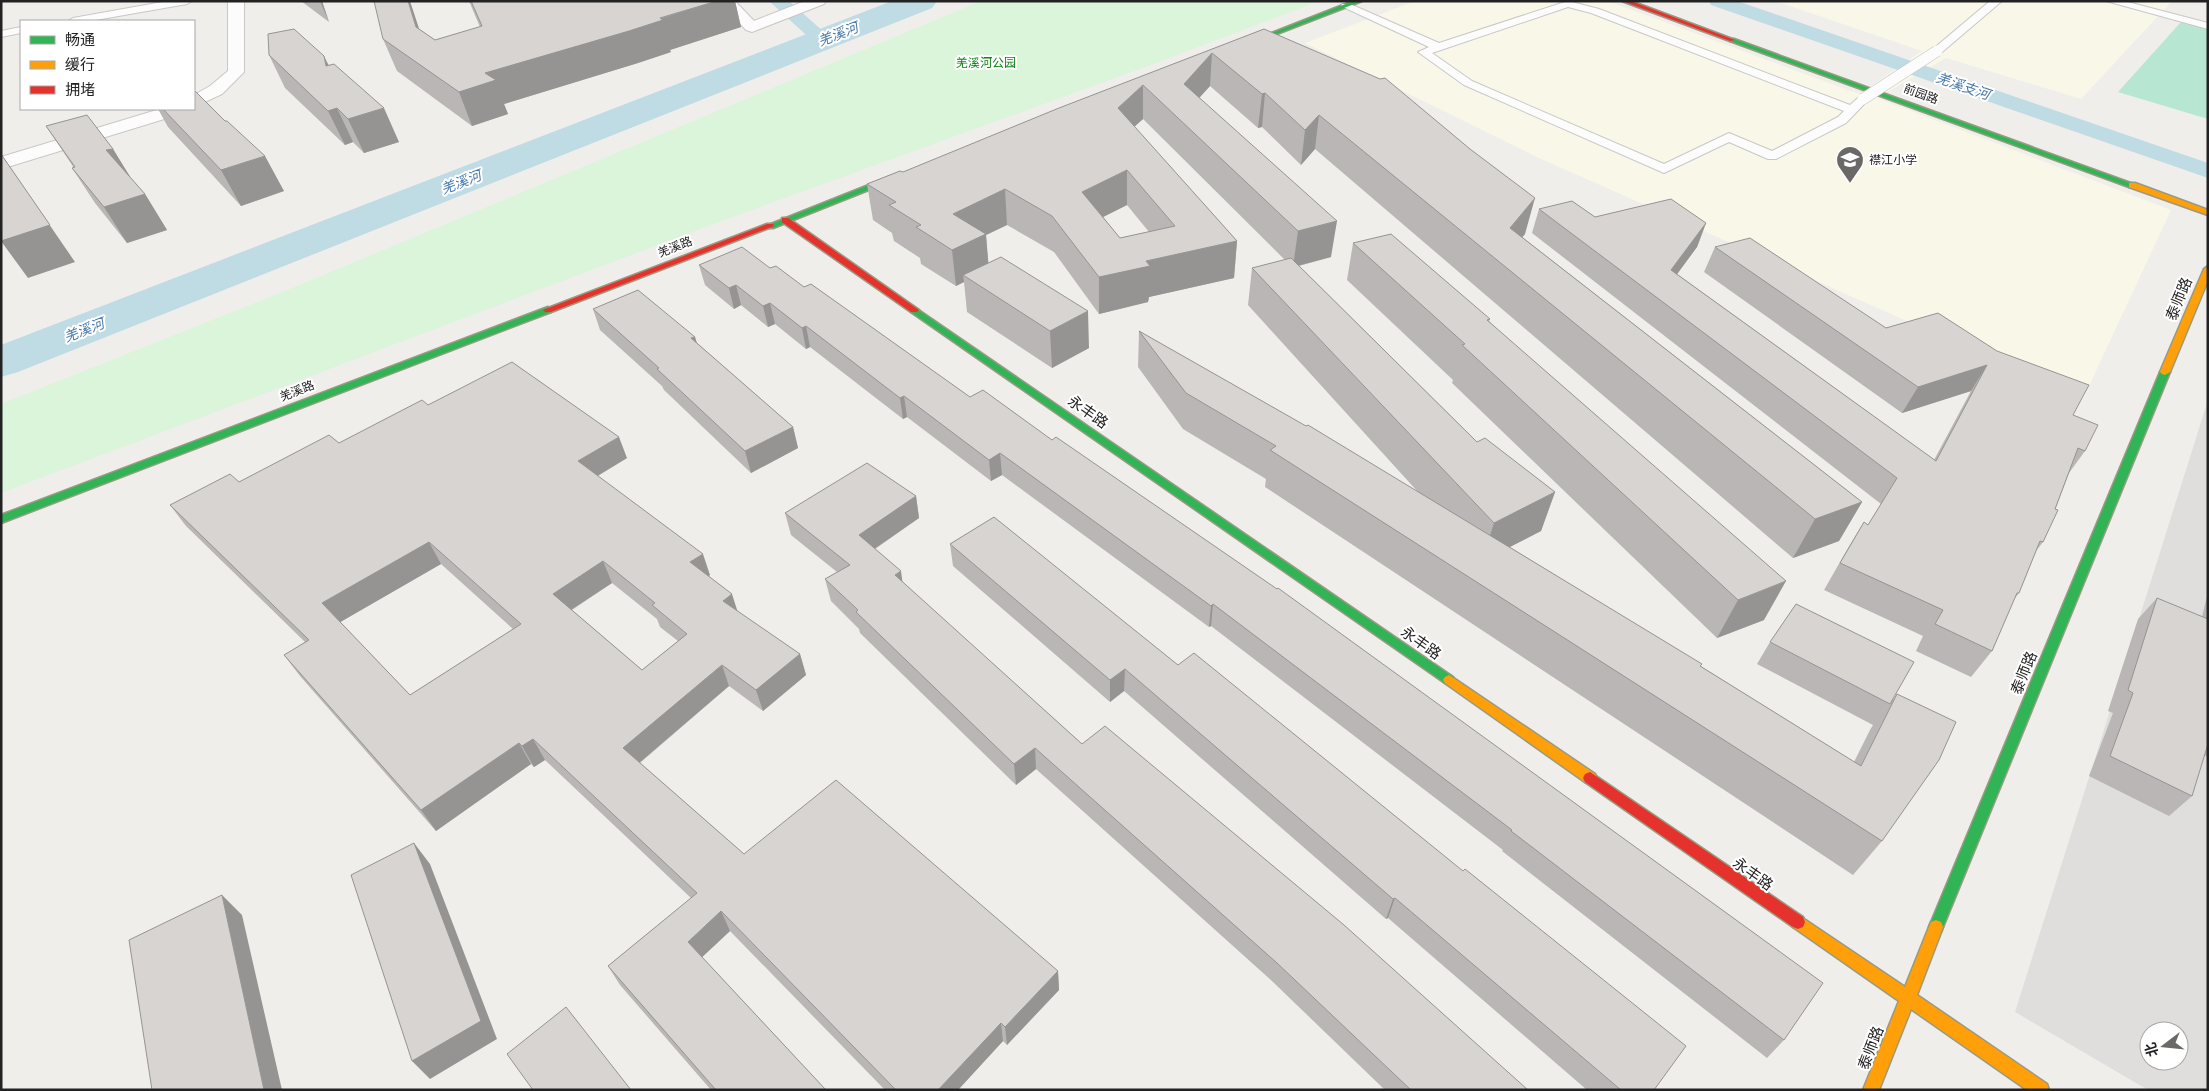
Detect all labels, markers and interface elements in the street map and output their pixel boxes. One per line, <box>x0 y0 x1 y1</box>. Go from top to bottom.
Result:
water label: 羌溪河 <box>815 17 864 50</box>
legend <box>20 20 195 110</box>
text: 畅通 <box>65 30 95 49</box>
text: 缓行 <box>65 55 95 74</box>
park label: 羌溪河公园 <box>956 55 1016 70</box>
water label: 羌溪支河 <box>1934 68 1995 105</box>
text: 拥堵 <box>65 80 95 99</box>
street label: 前园路 <box>1902 80 1941 107</box>
school or university icon: 襟江小学 <box>1835 145 1865 184</box>
place label: 襟江小学 <box>1869 152 1917 167</box>
water label: 羌溪河 <box>438 165 487 198</box>
street label: 羌溪路 <box>655 233 694 260</box>
street label: 泰师路 <box>2161 274 2196 323</box>
water label: 羌溪河 <box>61 313 110 346</box>
street label: 羌溪路 <box>277 377 316 404</box>
street label: 永丰路 <box>1064 391 1112 432</box>
street label: 永丰路 <box>1397 622 1445 663</box>
street label: 泰师路 <box>2006 648 2041 697</box>
street label: 永丰路 <box>1729 853 1777 894</box>
north arrow <box>2139 1021 2189 1071</box>
street label: 泰师路 <box>1854 1023 1887 1072</box>
text: 北 <box>2141 1040 2162 1059</box>

